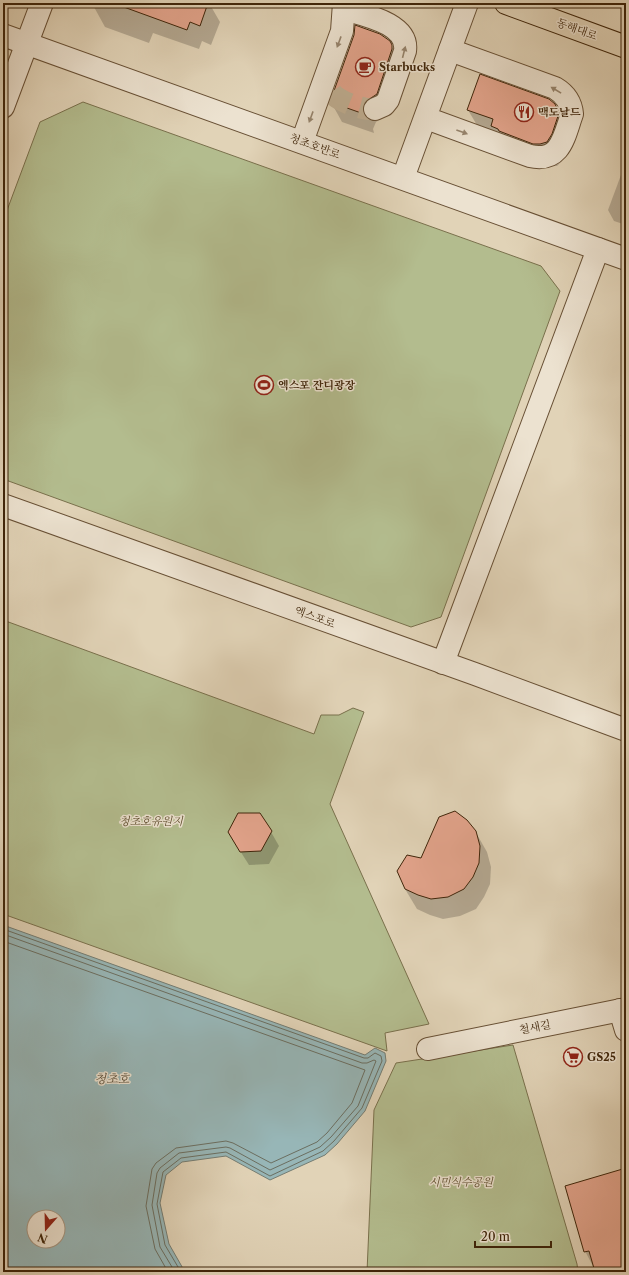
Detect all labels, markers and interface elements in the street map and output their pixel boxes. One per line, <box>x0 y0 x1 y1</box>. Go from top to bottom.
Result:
street label: 동해대로 <box>555 15 600 43</box>
one-way arrow <box>335 36 341 48</box>
one-way arrow <box>401 46 407 58</box>
cafe icon: Starbucks <box>354 56 376 78</box>
place label: Starbucks <box>379 60 435 74</box>
one-way arrow <box>550 86 562 93</box>
restaurant icon: 맥도날드 <box>513 101 535 123</box>
place label: 맥도날드 <box>538 105 581 119</box>
one-way arrow <box>308 111 314 123</box>
one-way arrow <box>457 129 469 135</box>
street label: 청초호반로 <box>288 130 343 162</box>
sports icon: 엑스포 잔디광장 <box>253 374 275 396</box>
place label: 엑스포 잔디광장 <box>278 378 356 392</box>
street label: 엑스포로 <box>293 603 338 631</box>
park label: 청초호유원지 <box>119 814 184 828</box>
street label: 철새길 <box>518 1017 552 1037</box>
supermarket icon: GS25 <box>562 1046 584 1068</box>
place label: GS25 <box>587 1050 616 1064</box>
water label: 청초호 <box>95 1071 131 1086</box>
park label: 시민식수공원 <box>429 1175 494 1189</box>
north arrow <box>26 1209 66 1249</box>
scale bar <box>475 1223 551 1249</box>
text: 20 m <box>481 1229 510 1244</box>
text: N <box>35 1230 49 1247</box>

